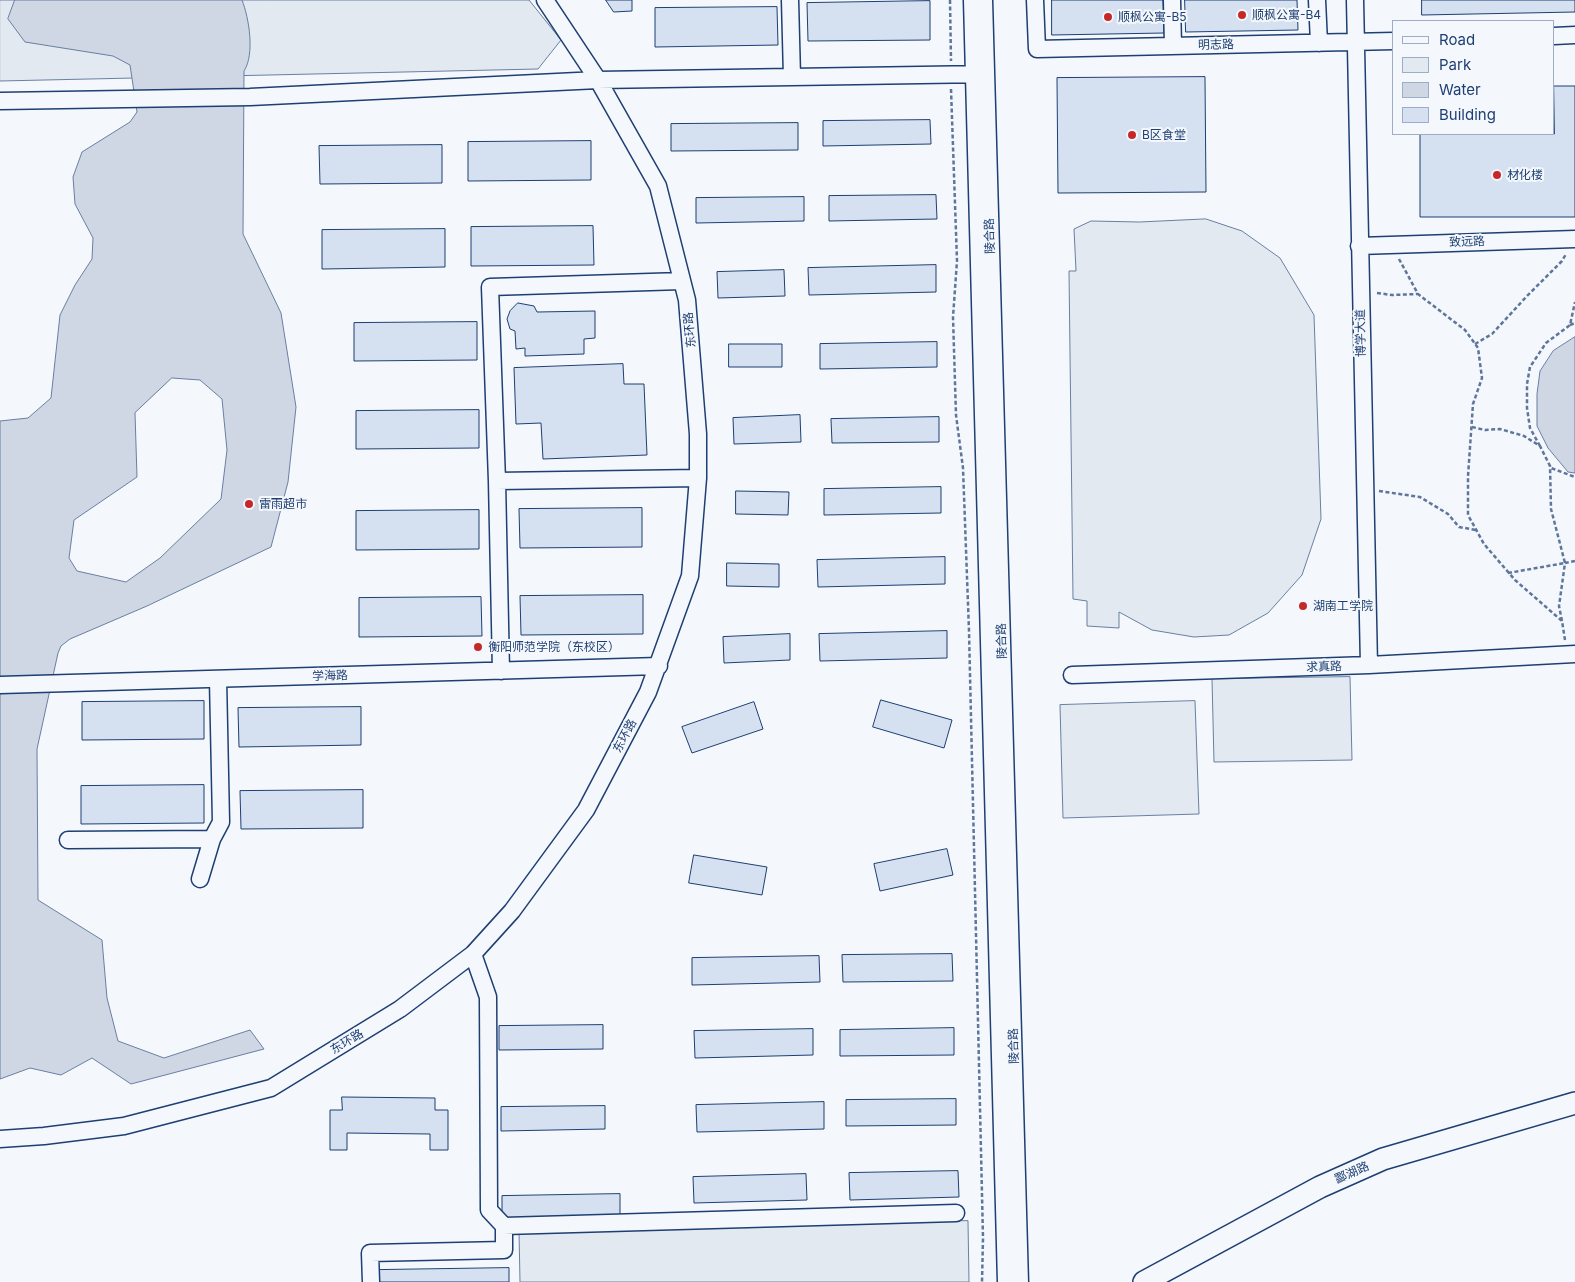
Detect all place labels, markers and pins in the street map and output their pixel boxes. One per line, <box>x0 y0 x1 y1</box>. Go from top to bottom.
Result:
place label: 顺枫公寓-B4 <box>1252 8 1321 22</box>
marker: 顺枫公寓-B4 <box>1236 9 1248 21</box>
place label: 顺枫公寓-B5 <box>1118 10 1187 24</box>
marker: 顺枫公寓-B5 <box>1102 11 1114 23</box>
place label: B区食堂 <box>1142 128 1186 142</box>
marker: B区食堂 <box>1126 129 1138 141</box>
place label: 材化楼 <box>1507 168 1543 182</box>
marker: 材化楼 <box>1491 169 1503 181</box>
place label: 雷雨超市 <box>259 497 307 511</box>
marker: 雷雨超市 <box>243 498 255 510</box>
place label: 湖南工学院 <box>1313 599 1373 613</box>
marker: 湖南工学院 <box>1297 600 1309 612</box>
place label: 衡阳师范学院（东校区） <box>488 640 620 654</box>
marker: 衡阳师范学院（东校区） <box>472 641 484 653</box>

